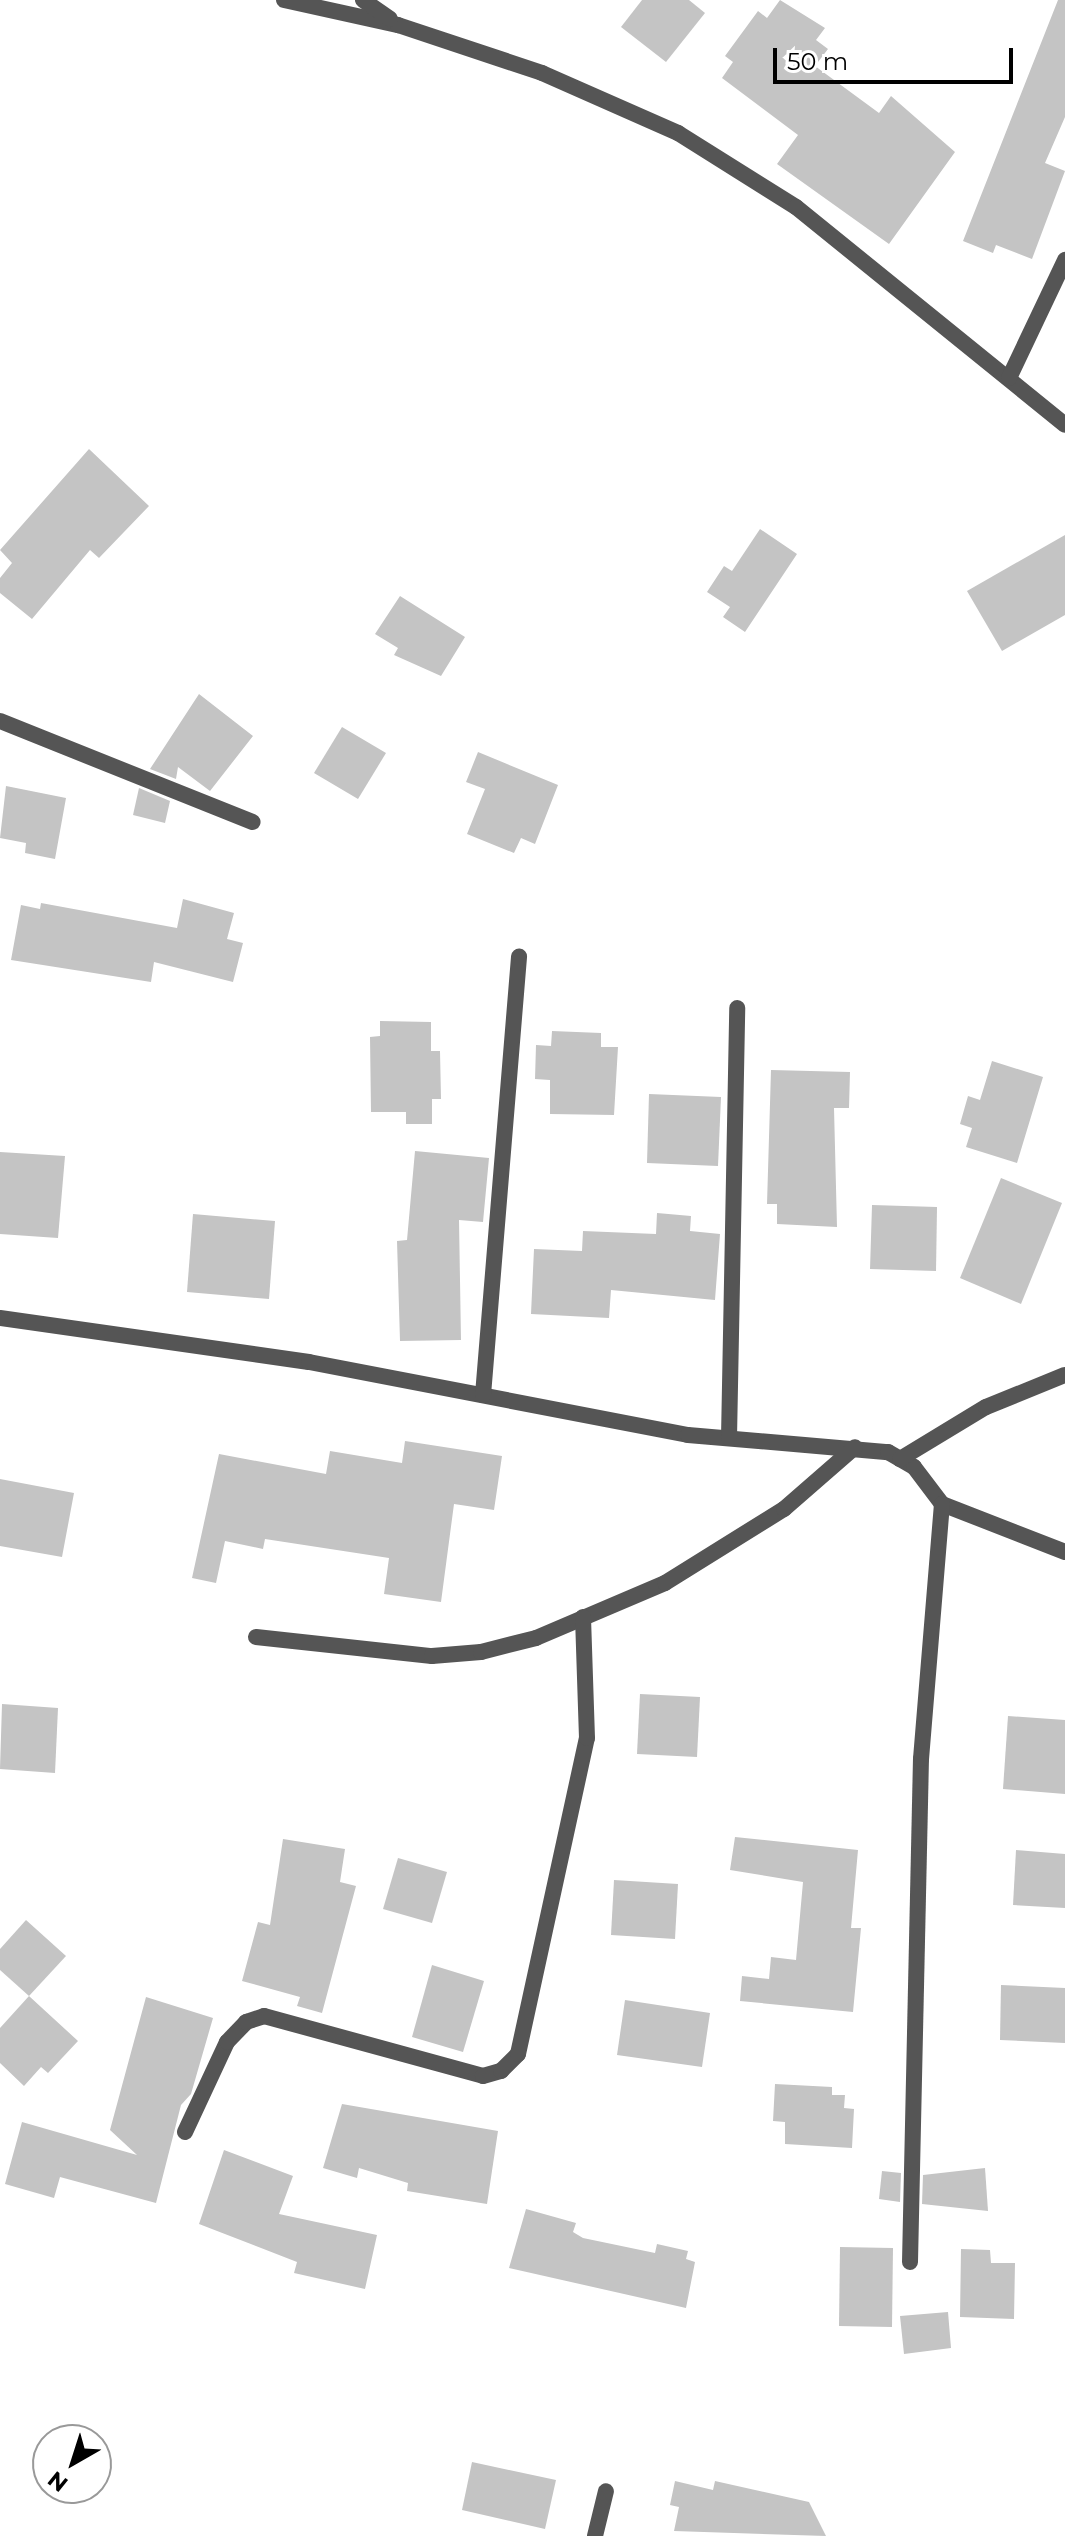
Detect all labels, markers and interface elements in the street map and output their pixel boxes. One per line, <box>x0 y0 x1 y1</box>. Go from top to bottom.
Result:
scale bar <box>777 32 1017 82</box>
text: 50 m <box>787 47 848 76</box>
north arrow <box>32 2424 112 2504</box>
text: N <box>42 2465 73 2498</box>

